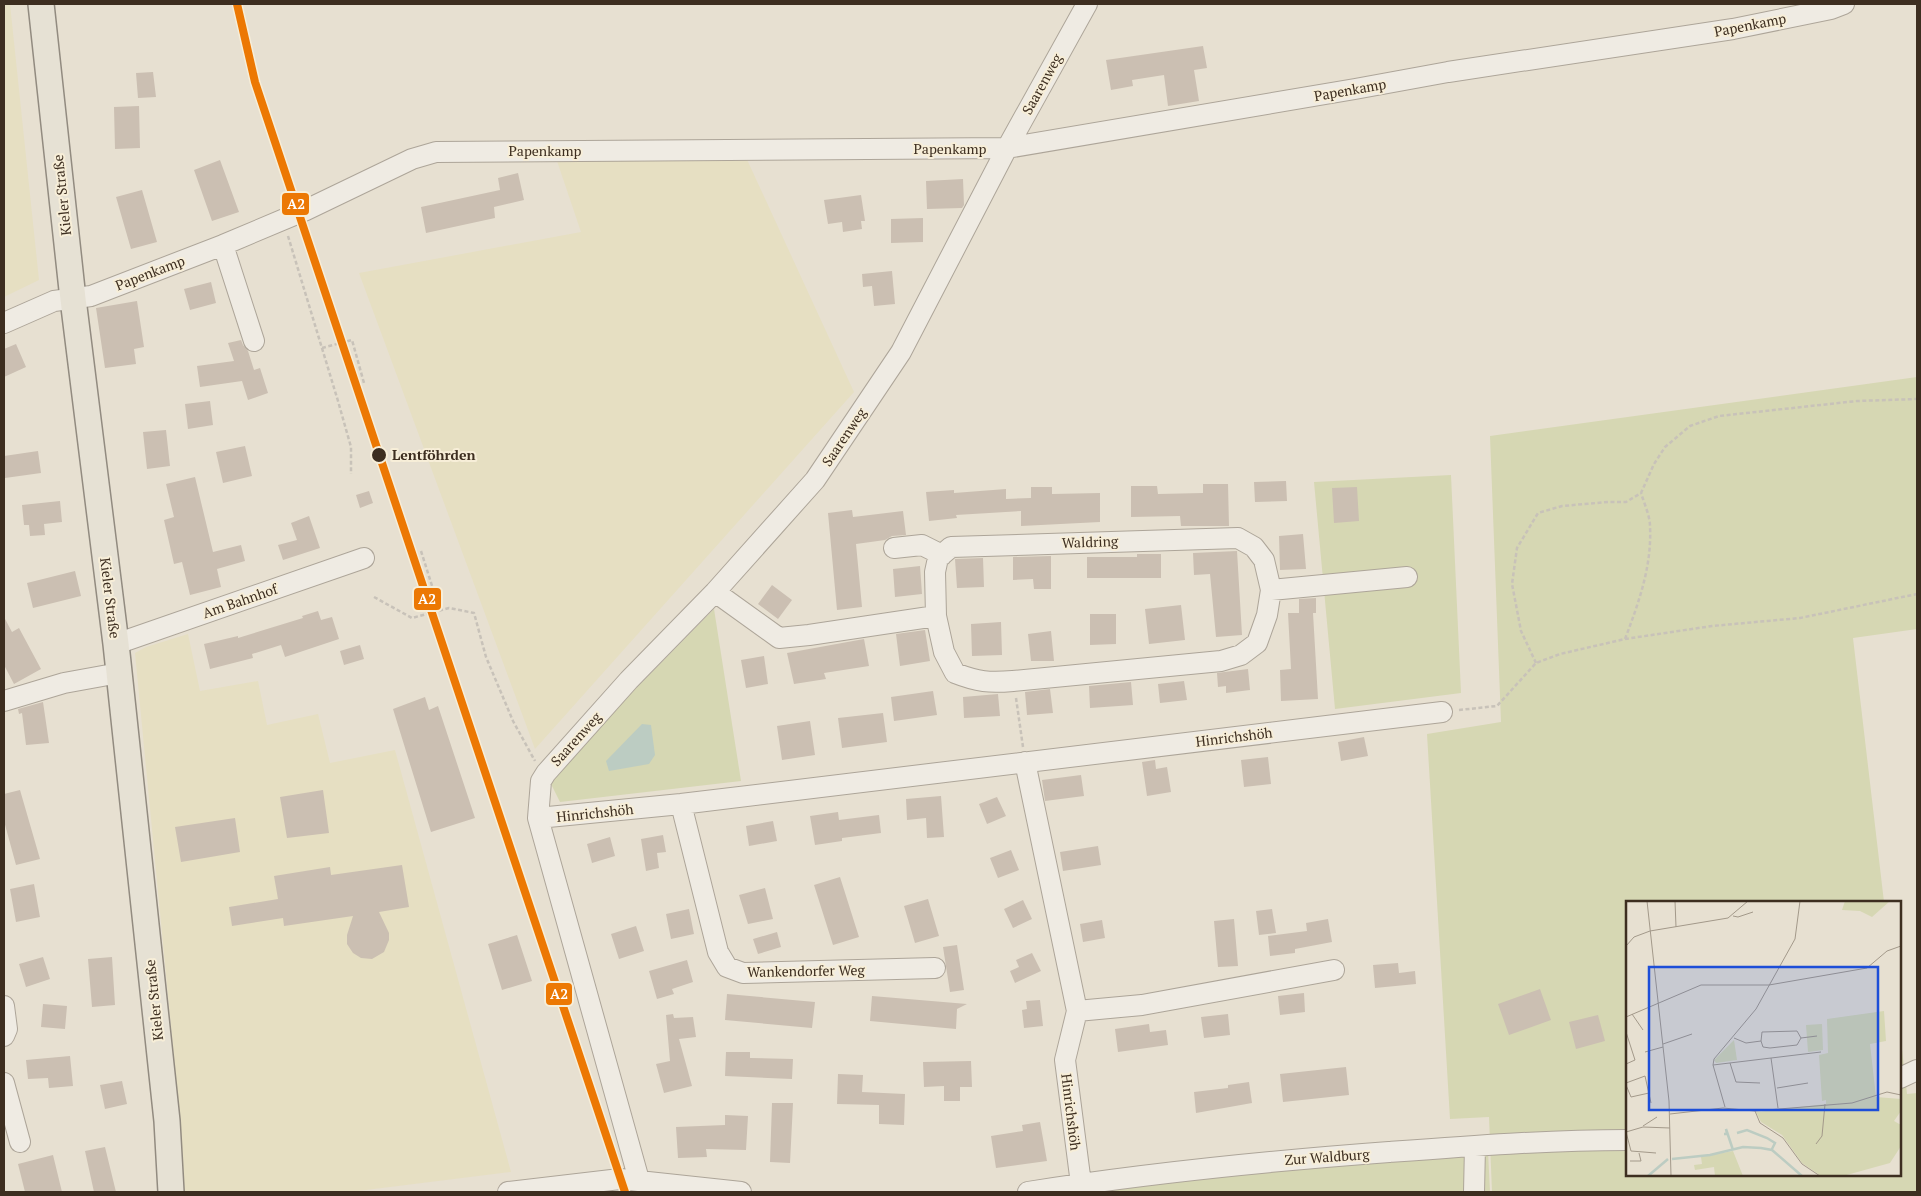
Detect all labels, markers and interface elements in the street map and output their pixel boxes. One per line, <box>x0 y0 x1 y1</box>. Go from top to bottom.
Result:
street label: Papenkamp <box>1712 8 1788 41</box>
street label: Saarenweg <box>1017 49 1066 118</box>
street label: Papenkamp <box>1312 74 1388 105</box>
street label: Papenkamp <box>914 139 987 158</box>
street label: Papenkamp <box>509 141 582 160</box>
street label: Kieler Straße <box>48 154 75 237</box>
line badge: A2 <box>281 192 310 216</box>
text: A2 <box>287 194 305 213</box>
street label: Papenkamp <box>112 251 187 294</box>
street label: Saarenweg <box>817 403 870 470</box>
place label: Lentföhrden <box>392 445 476 464</box>
marker: Lentföhrden <box>370 446 388 464</box>
street label: Waldring <box>1061 531 1119 552</box>
street label: Kieler Straße <box>96 556 125 640</box>
street label: Am Bahnhof <box>200 578 281 622</box>
line badge: A2 <box>413 587 442 611</box>
text: A2 <box>418 589 436 608</box>
street label: Saarenweg <box>546 707 605 770</box>
street label: Hinrichshöh <box>1194 722 1273 751</box>
street label: Hinrichshöh <box>556 799 634 826</box>
inset map <box>1626 901 1901 1176</box>
street label: Kieler Straße <box>140 959 167 1042</box>
street label: Wankendorfer Weg <box>747 960 866 981</box>
line badge: A2 <box>545 982 573 1006</box>
text: A2 <box>550 984 568 1003</box>
street label: Hinrichshöh <box>1057 1072 1086 1151</box>
street label: Zur Waldburg <box>1284 1144 1371 1169</box>

